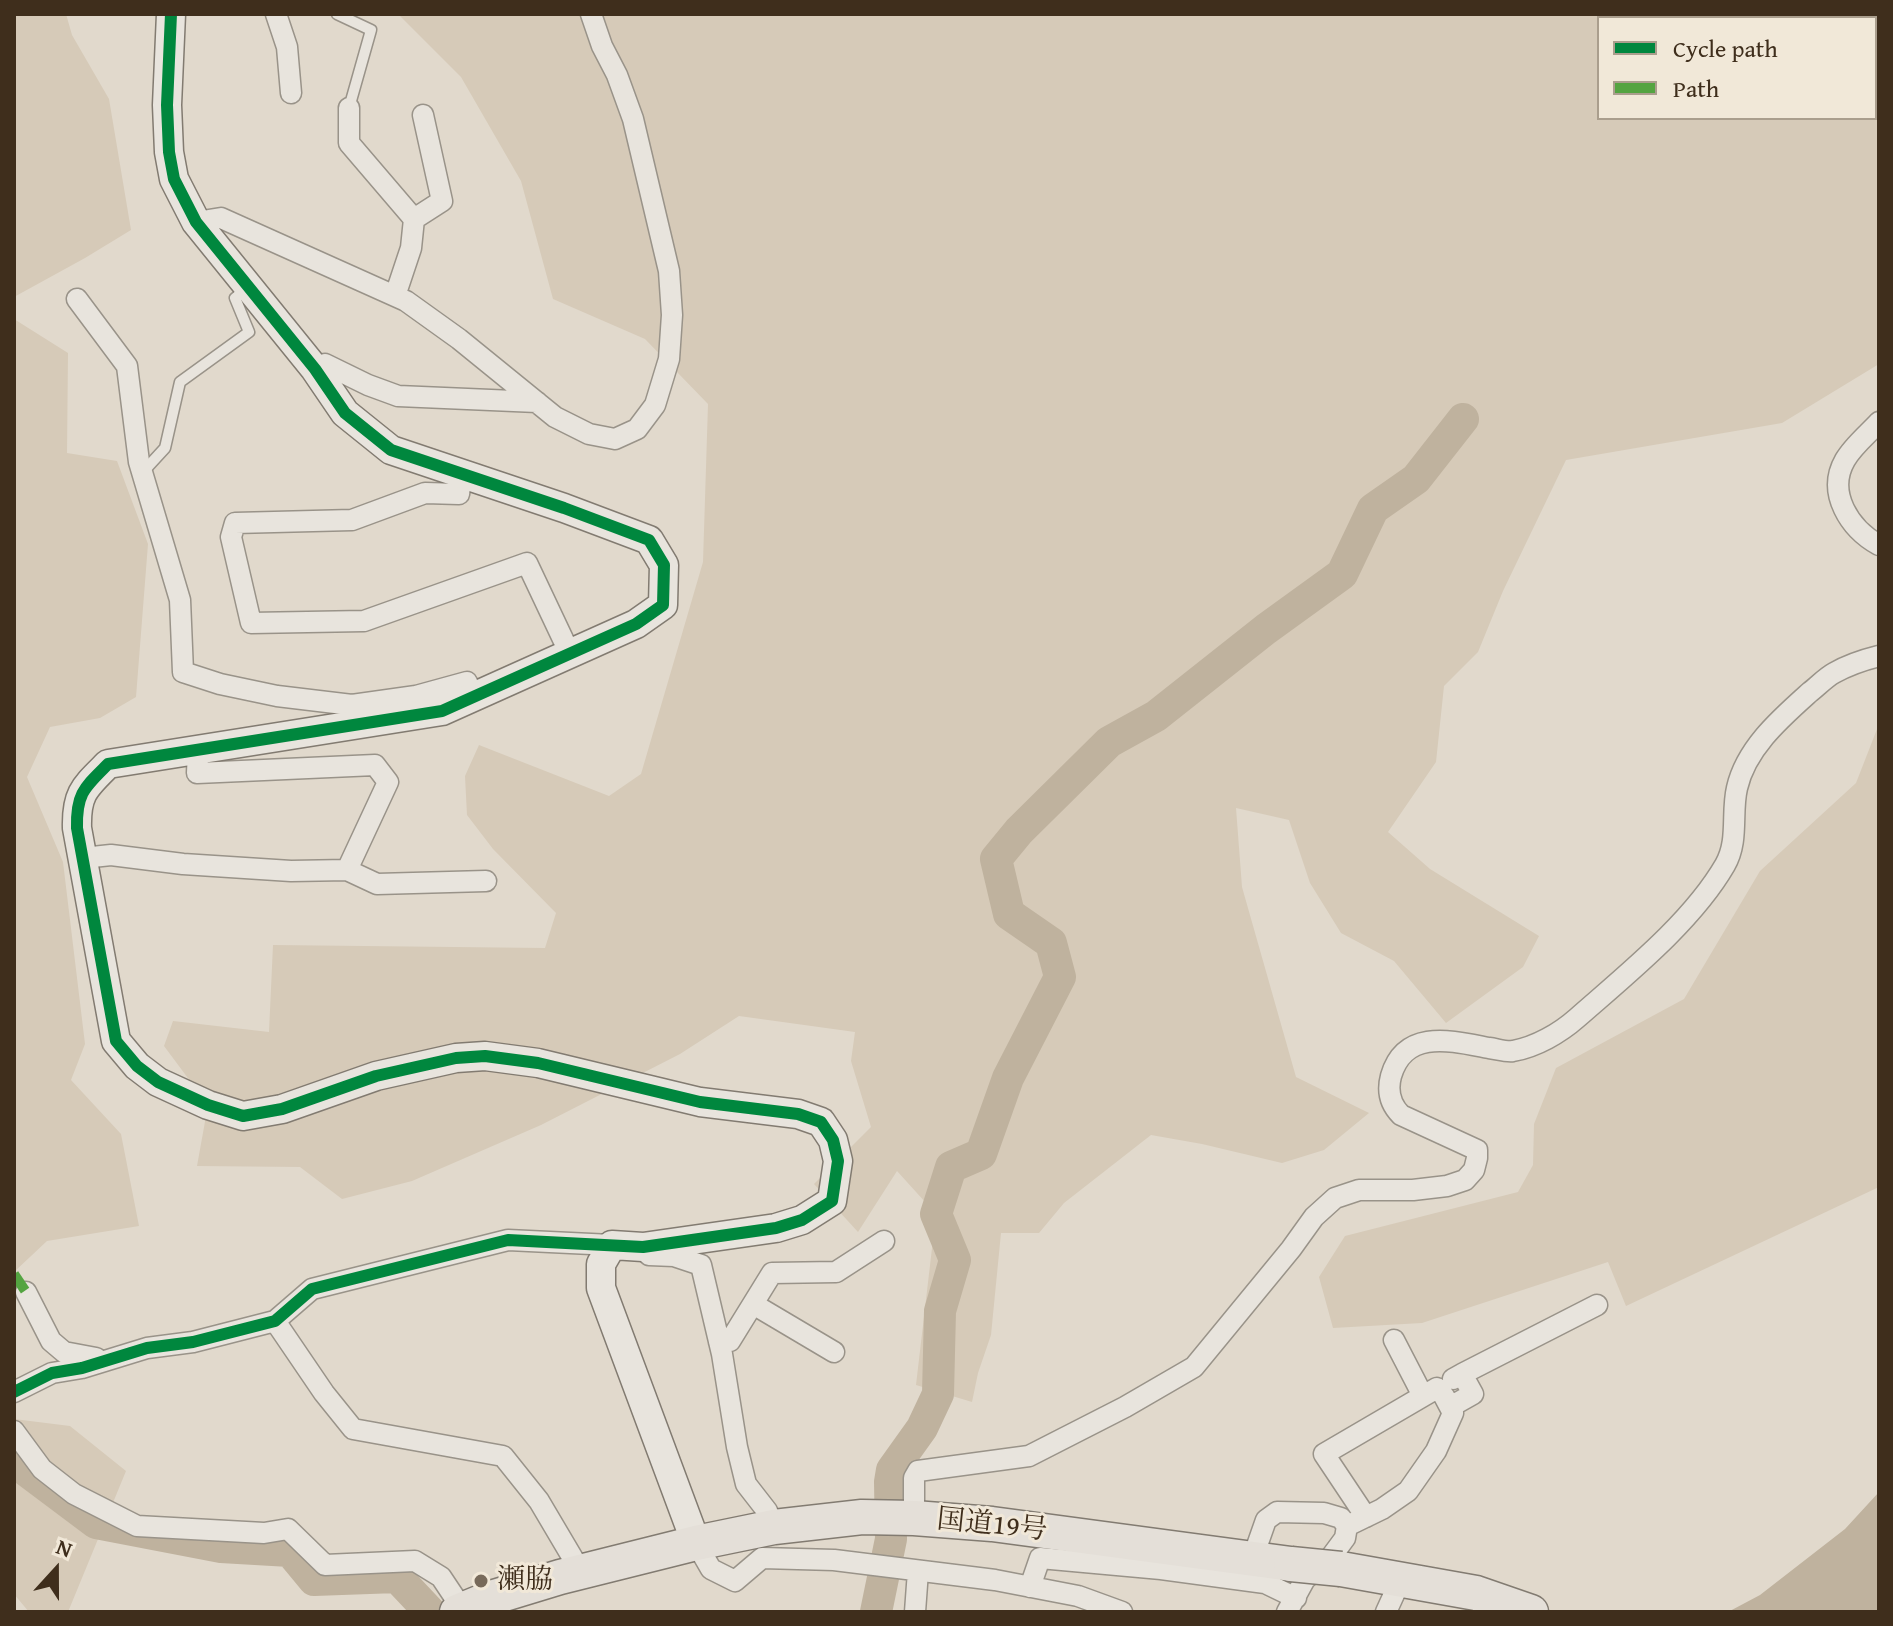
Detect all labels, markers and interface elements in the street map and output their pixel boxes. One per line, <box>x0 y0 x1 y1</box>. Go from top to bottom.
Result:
legend <box>1597 16 1877 120</box>
text: Cycle path <box>1673 31 1778 66</box>
text: Path <box>1673 71 1719 106</box>
street label: 国道19号 <box>935 1503 1049 1549</box>
north arrow <box>16 1530 96 1610</box>
text: N <box>52 1530 77 1565</box>
place label: 瀬脇 <box>497 1564 553 1598</box>
marker: 瀬脇 <box>472 1572 490 1590</box>

